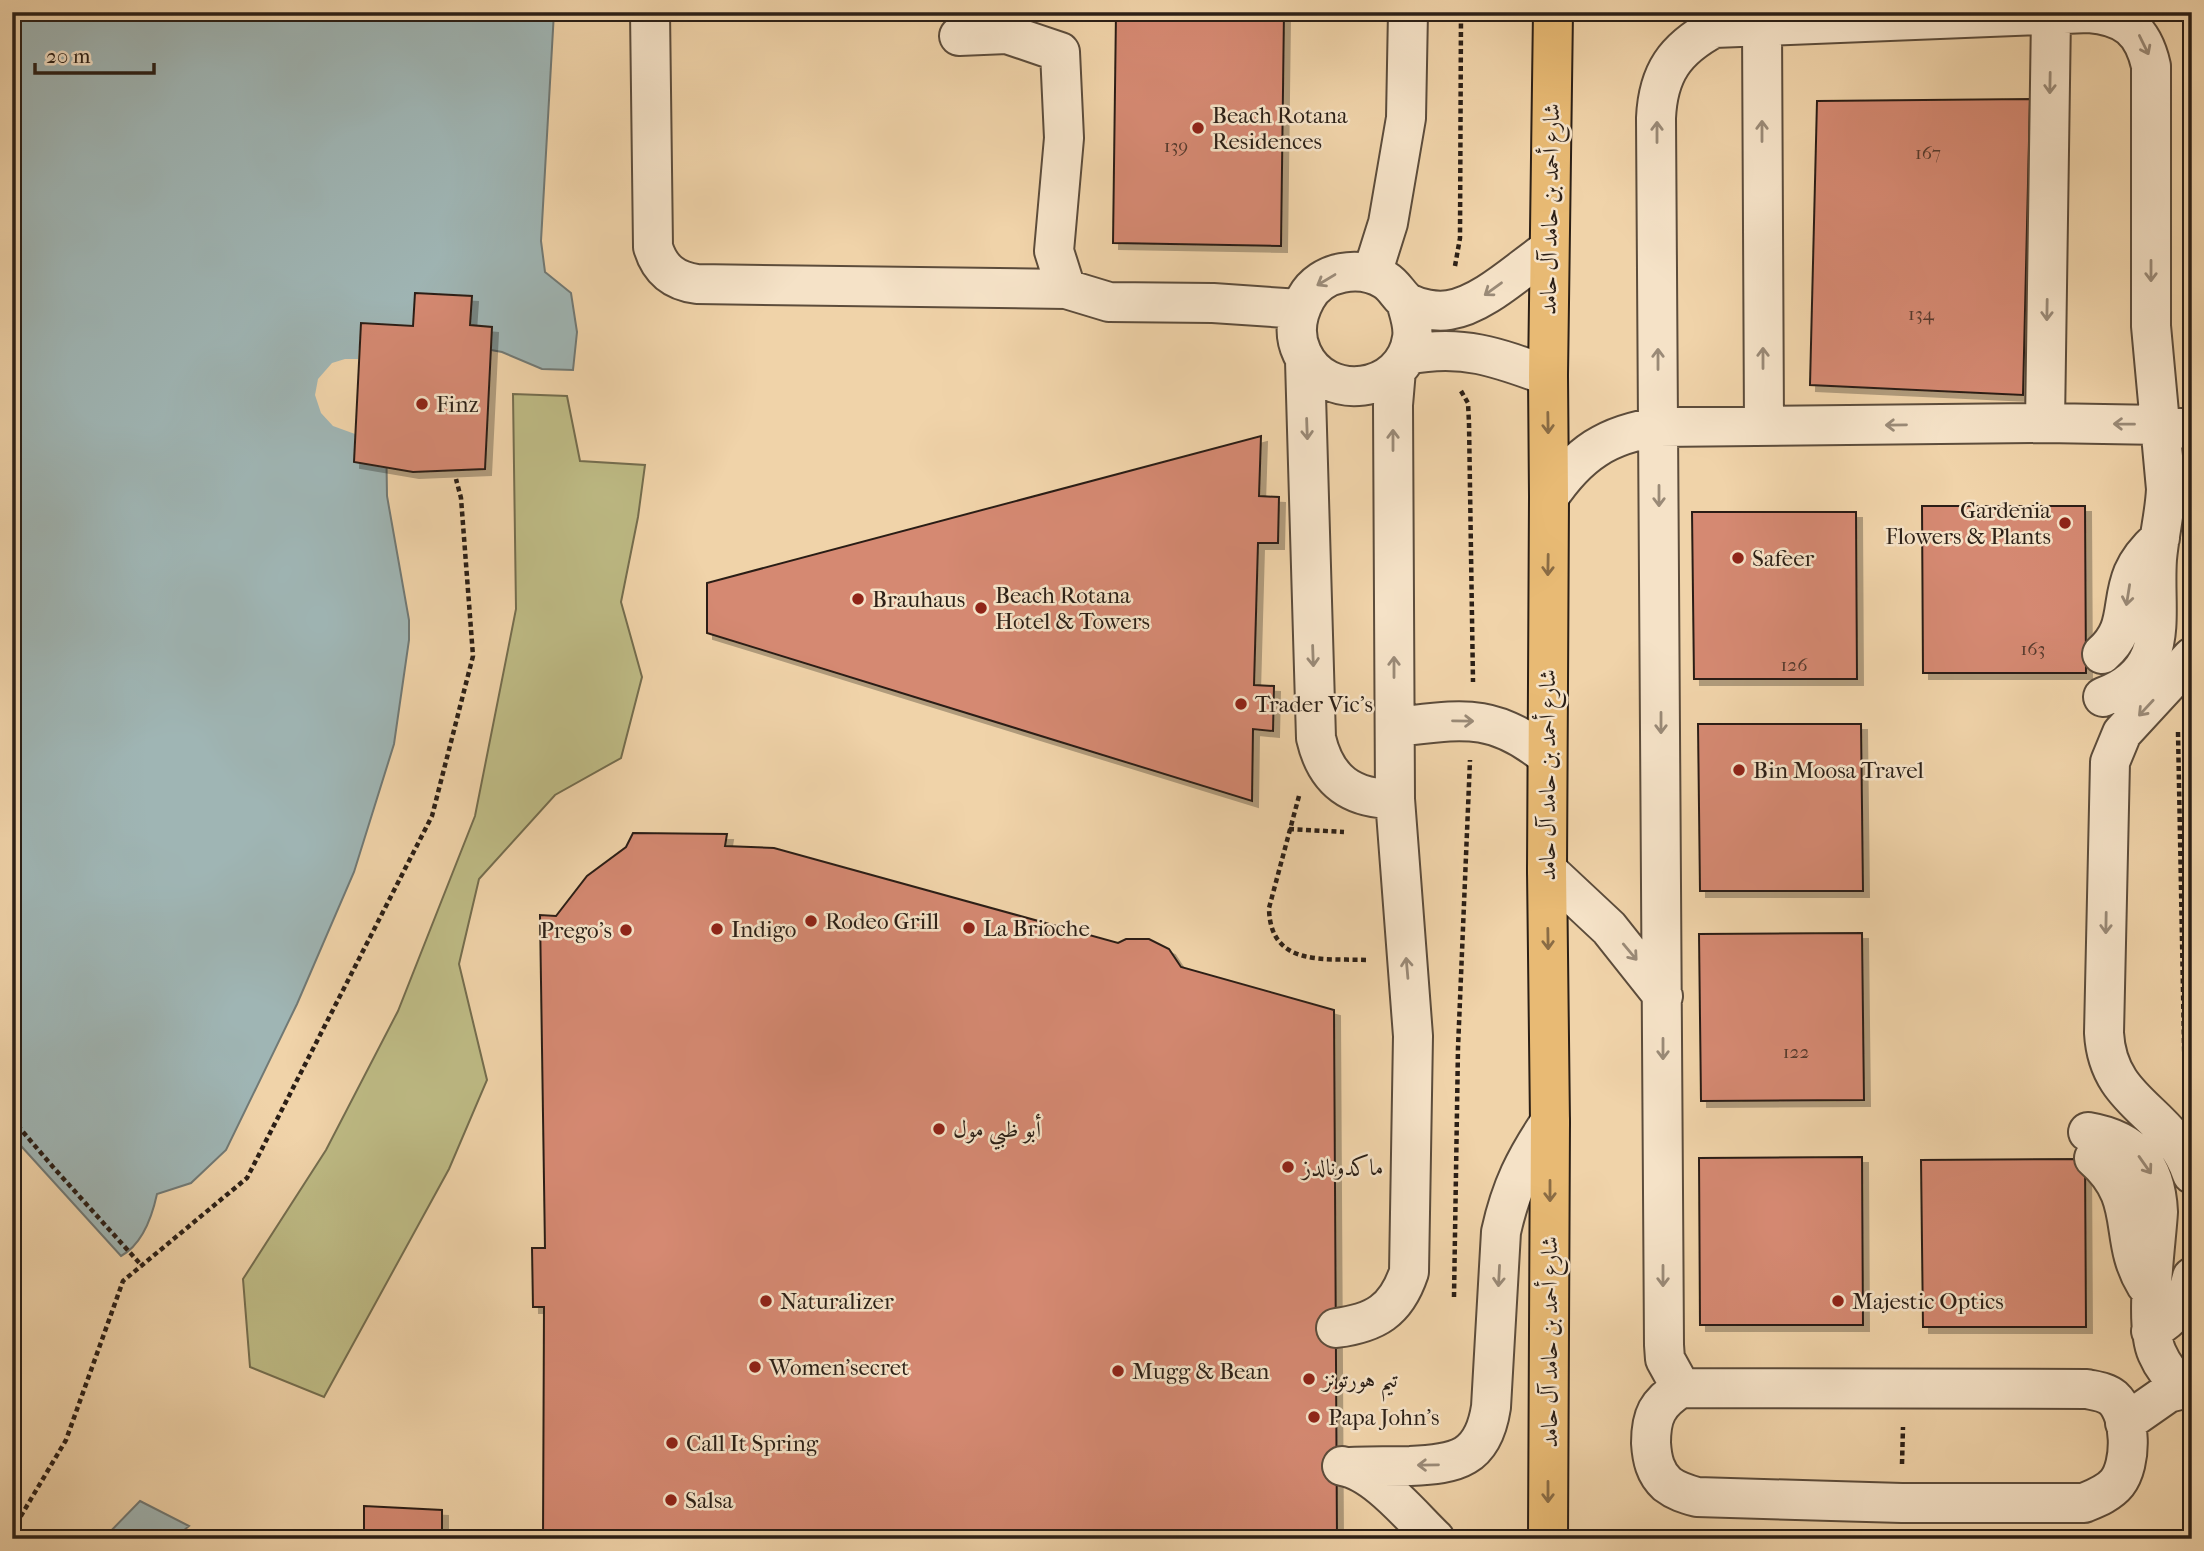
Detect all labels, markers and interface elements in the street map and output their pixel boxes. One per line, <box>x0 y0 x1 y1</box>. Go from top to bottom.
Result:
scale bar <box>35 32 154 76</box>
one-way arrow <box>2137 34 2151 55</box>
text: 20 m <box>46 44 91 68</box>
one-way arrow <box>2044 71 2057 94</box>
place label: Beach Rotana Residences <box>1212 102 1348 155</box>
street label: شارع أحمد بن حامد آل حامد <box>1532 103 1571 315</box>
one-way arrow <box>1755 119 1769 142</box>
marker: Beach Rotana Residences <box>1190 120 1206 136</box>
one-way arrow <box>1650 120 1663 143</box>
house number: 139 <box>1164 135 1188 157</box>
house number: 167 <box>1915 142 1941 164</box>
one-way arrow <box>2144 259 2158 282</box>
one-way arrow <box>1317 273 1337 287</box>
one-way arrow <box>1484 282 1503 297</box>
one-way arrow <box>2040 299 2054 322</box>
house number: 134 <box>1908 303 1935 325</box>
one-way arrow <box>1756 347 1770 370</box>
one-way arrow <box>1651 348 1665 371</box>
place label: Finz <box>436 391 479 418</box>
marker: Finz <box>414 396 430 412</box>
one-way arrow <box>1541 412 1555 435</box>
one-way arrow <box>1301 417 1314 440</box>
one-way arrow <box>1885 418 1908 432</box>
one-way arrow <box>2113 418 2136 431</box>
one-way arrow <box>1386 428 1400 451</box>
one-way arrow <box>1653 484 1666 507</box>
place label: Gardenia Flowers & Plants <box>1885 497 2051 550</box>
marker: Gardenia Flowers & Plants <box>2057 515 2073 531</box>
place label: Safeer <box>1752 545 1815 572</box>
marker: Safeer <box>1730 550 1746 566</box>
one-way arrow <box>1541 553 1555 576</box>
place label: Beach Rotana Hotel & Towers <box>995 582 1150 635</box>
one-way arrow <box>2121 583 2134 606</box>
place label: Brauhaus <box>872 586 965 613</box>
marker: Brauhaus <box>850 591 866 607</box>
marker: Beach Rotana Hotel & Towers <box>973 600 989 616</box>
house number: 163 <box>2021 638 2045 660</box>
one-way arrow <box>1307 645 1320 668</box>
house number: 126 <box>1781 654 1808 676</box>
one-way arrow <box>1387 656 1401 679</box>
street label: شارع أحمد بن حامد آل حامد <box>1531 669 1567 881</box>
place label: Trader Vic's <box>1255 691 1373 718</box>
marker: Trader Vic's <box>1233 696 1249 712</box>
one-way arrow <box>2138 699 2155 716</box>
one-way arrow <box>1654 711 1668 734</box>
one-way arrow <box>1451 714 1474 728</box>
place label: Bin Moosa Travel <box>1753 757 1924 784</box>
marker: Bin Moosa Travel <box>1731 762 1747 778</box>
place label: Rodeo Grill <box>825 908 940 935</box>
one-way arrow <box>2100 911 2113 934</box>
marker: Rodeo Grill <box>803 913 819 929</box>
place label: La Brioche <box>983 915 1090 942</box>
place label: Indigo <box>731 916 796 943</box>
place label: Prego's <box>540 917 612 944</box>
marker: La Brioche <box>961 920 977 936</box>
marker: Indigo <box>709 921 725 937</box>
marker: Prego's <box>618 922 634 938</box>
one-way arrow <box>1541 928 1555 951</box>
one-way arrow <box>1622 943 1638 961</box>
one-way arrow <box>1400 957 1413 979</box>
one-way arrow <box>1656 1037 1670 1060</box>
house number: 122 <box>1783 1041 1809 1063</box>
place label: أبو ظبي مول <box>953 1113 1042 1150</box>
marker: أبو ظبي مول <box>931 1121 947 1137</box>
place label: ماكدونالدز <box>1300 1153 1383 1181</box>
one-way arrow <box>2138 1155 2152 1174</box>
marker: ماكدونالدز <box>1280 1159 1296 1175</box>
one-way arrow <box>1543 1180 1557 1203</box>
street label: شارع أحمد بن حامد آل حامد <box>1533 1236 1569 1448</box>
one-way arrow <box>1492 1264 1505 1287</box>
one-way arrow <box>1656 1264 1670 1287</box>
place label: Naturalizer <box>780 1288 894 1315</box>
place label: Majestic Optics <box>1852 1288 2004 1315</box>
marker: Naturalizer <box>758 1293 774 1309</box>
marker: Majestic Optics <box>1830 1293 1846 1309</box>
place label: Women'secret <box>768 1354 909 1381</box>
place label: Mugg & Bean <box>1132 1358 1270 1385</box>
marker: Women'secret <box>747 1359 763 1375</box>
marker: Mugg & Bean <box>1110 1363 1126 1379</box>
place label: تيم هورتونز <box>1321 1366 1398 1402</box>
marker: تيم هورتونز <box>1301 1371 1317 1387</box>
place label: Papa John's <box>1328 1404 1439 1431</box>
marker: Papa John's <box>1306 1409 1322 1425</box>
place label: Call It Spring <box>686 1430 819 1457</box>
marker: Call It Spring <box>664 1435 680 1451</box>
one-way arrow <box>1417 1458 1440 1472</box>
one-way arrow <box>1541 1481 1555 1504</box>
place label: Salsa <box>685 1487 733 1514</box>
marker: Salsa <box>663 1492 679 1508</box>

